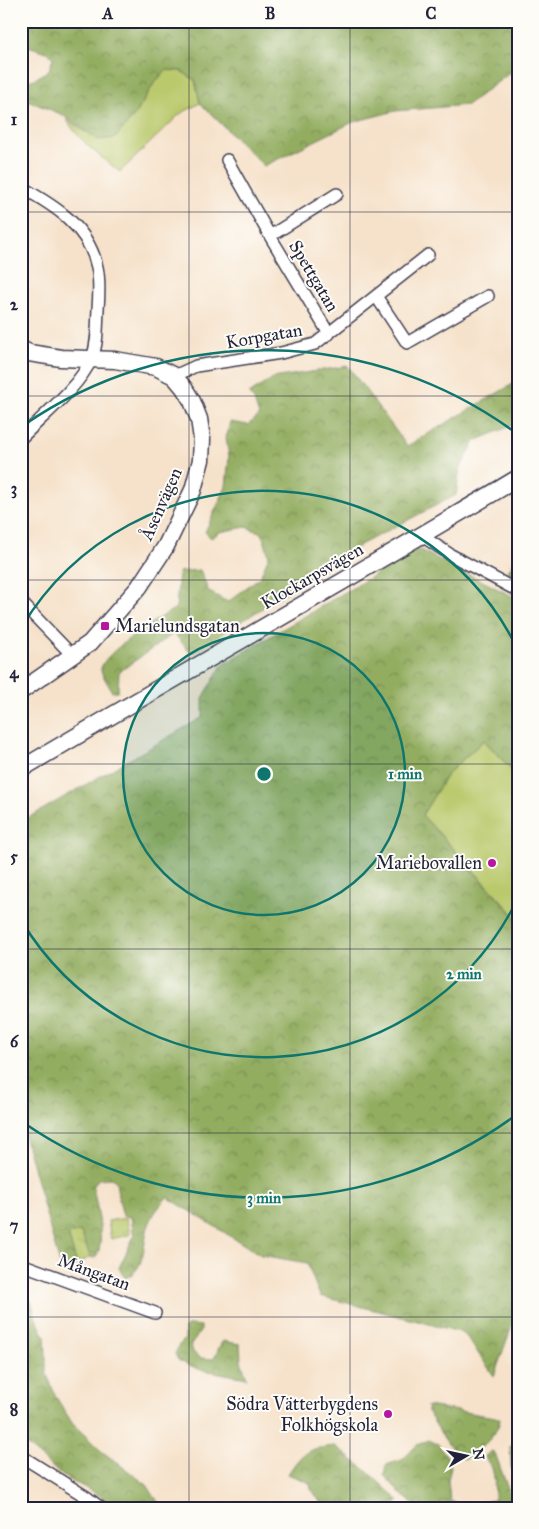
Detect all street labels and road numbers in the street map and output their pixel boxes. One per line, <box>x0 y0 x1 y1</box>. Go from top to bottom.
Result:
street label: Spettgatan <box>283 236 344 316</box>
street label: Korpgatan <box>224 318 304 355</box>
street label: Åsenvägen <box>135 464 188 545</box>
street label: Klockarpsvägen <box>257 538 368 615</box>
street label: Mångatan <box>54 1249 134 1296</box>

